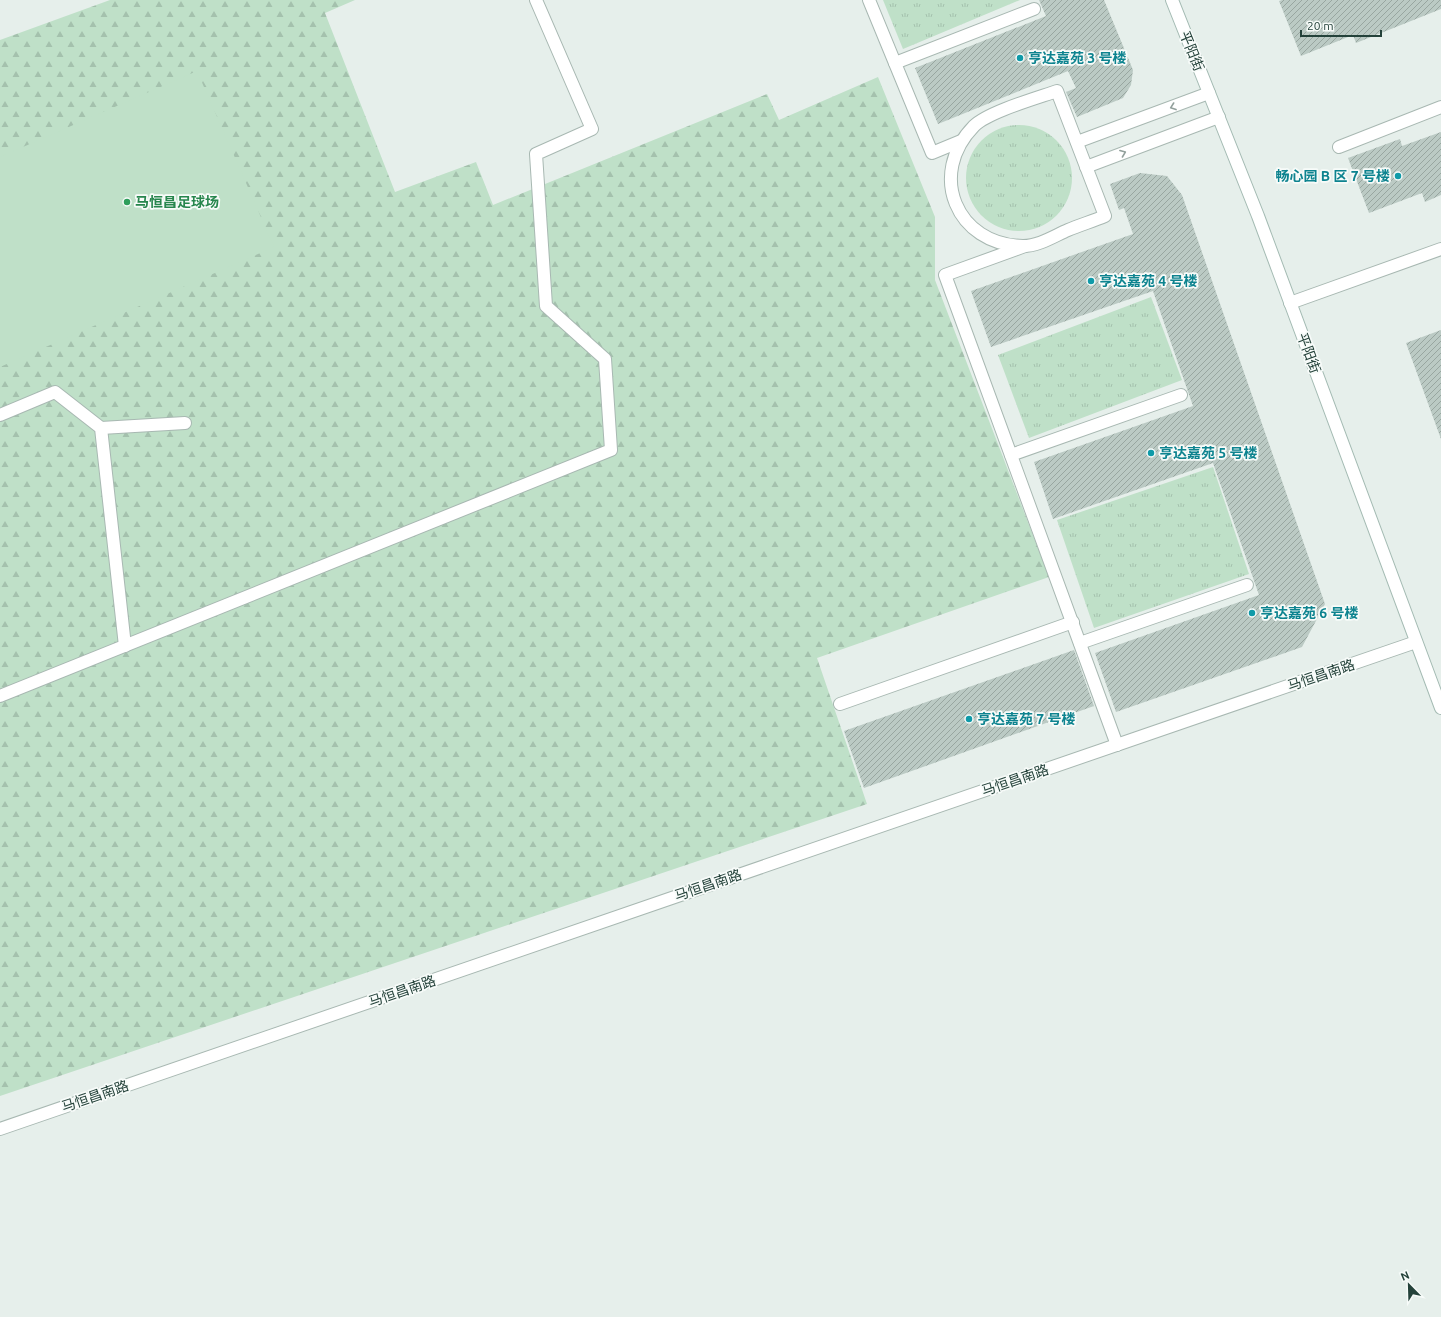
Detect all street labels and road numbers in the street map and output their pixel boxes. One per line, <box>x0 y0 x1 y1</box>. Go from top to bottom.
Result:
street label: 平阳街 <box>1177 29 1207 73</box>
street label: 平阳街 <box>1294 331 1324 375</box>
street label: 马恒昌南路 <box>1285 656 1357 694</box>
street label: 马恒昌南路 <box>979 761 1051 799</box>
street label: 马恒昌南路 <box>672 866 744 904</box>
street label: 马恒昌南路 <box>366 972 438 1010</box>
street label: 马恒昌南路 <box>59 1077 131 1115</box>

